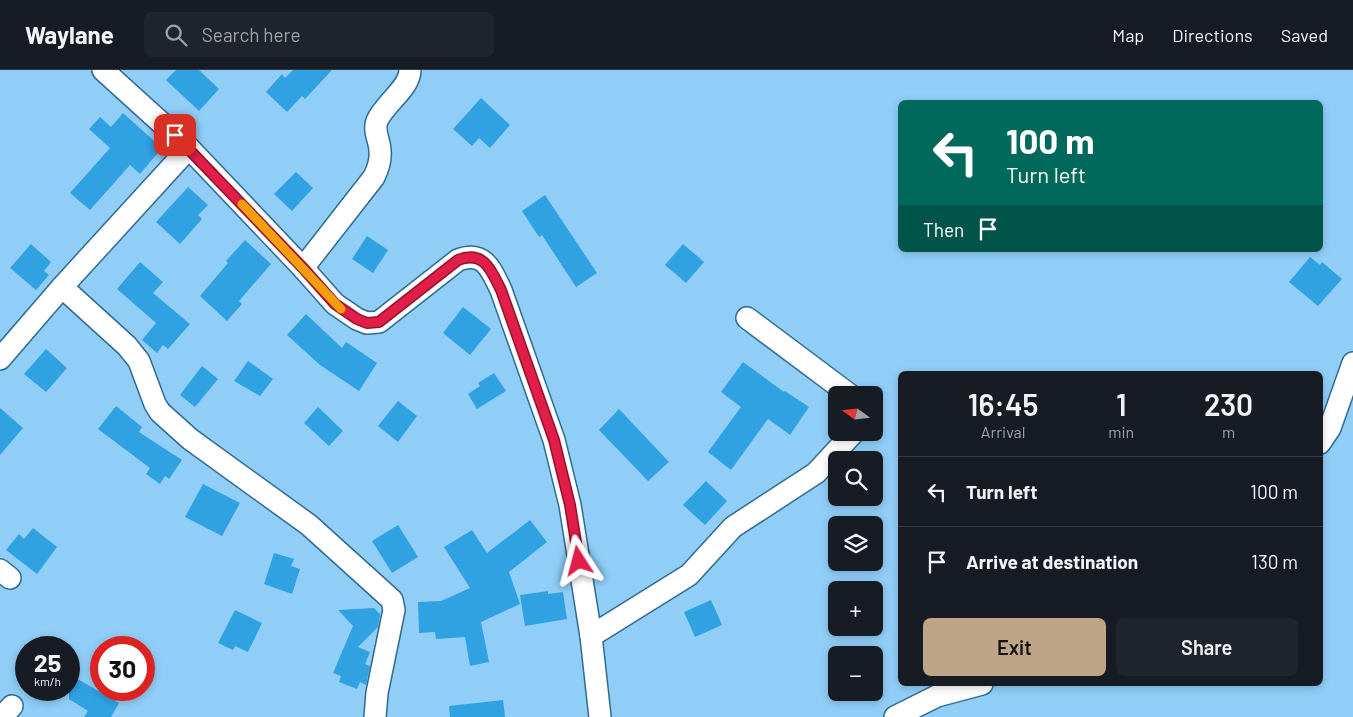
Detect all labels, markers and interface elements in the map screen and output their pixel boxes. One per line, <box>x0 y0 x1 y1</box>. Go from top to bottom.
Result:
search box <box>144 12 494 57</box>
text: Waylane <box>25 20 114 49</box>
icon: search <box>162 21 190 49</box>
text: Search here <box>202 23 301 46</box>
text: Map <box>1112 24 1144 46</box>
text: Directions <box>1172 24 1253 46</box>
text: Saved <box>1281 24 1328 46</box>
pin <box>154 114 196 156</box>
text: 100 m <box>1006 119 1095 161</box>
icon: left <box>923 120 988 185</box>
icon: arrive <box>161 121 189 149</box>
text: Turn left <box>1006 161 1086 187</box>
icon: arrive <box>974 215 1002 243</box>
text: Then <box>923 218 964 241</box>
north arrow <box>828 386 882 441</box>
map controls <box>828 386 883 701</box>
text: 16:45 <box>968 386 1038 422</box>
text: 1 <box>1116 386 1126 422</box>
text: 230 <box>1204 386 1253 422</box>
text: Arrival <box>981 422 1025 441</box>
text: min <box>1108 422 1134 441</box>
text: m <box>1222 422 1235 441</box>
button: search <box>828 451 883 506</box>
icon: left <box>923 478 951 506</box>
text: Turn left <box>966 480 1037 503</box>
text: 100 m <box>1250 480 1298 503</box>
button: layers <box>828 516 883 571</box>
position arrow <box>552 534 604 586</box>
icon: arrive <box>923 548 951 576</box>
text: Arrive at destination <box>966 550 1138 573</box>
text: 130 m <box>1251 550 1298 573</box>
button: + <box>828 581 883 636</box>
button: Exit <box>923 618 1106 676</box>
button: Share <box>1116 618 1298 676</box>
speed limit sign: 30 <box>90 636 155 701</box>
button: − <box>828 646 883 701</box>
text: 25 <box>34 647 61 677</box>
text: km/h <box>34 674 61 688</box>

